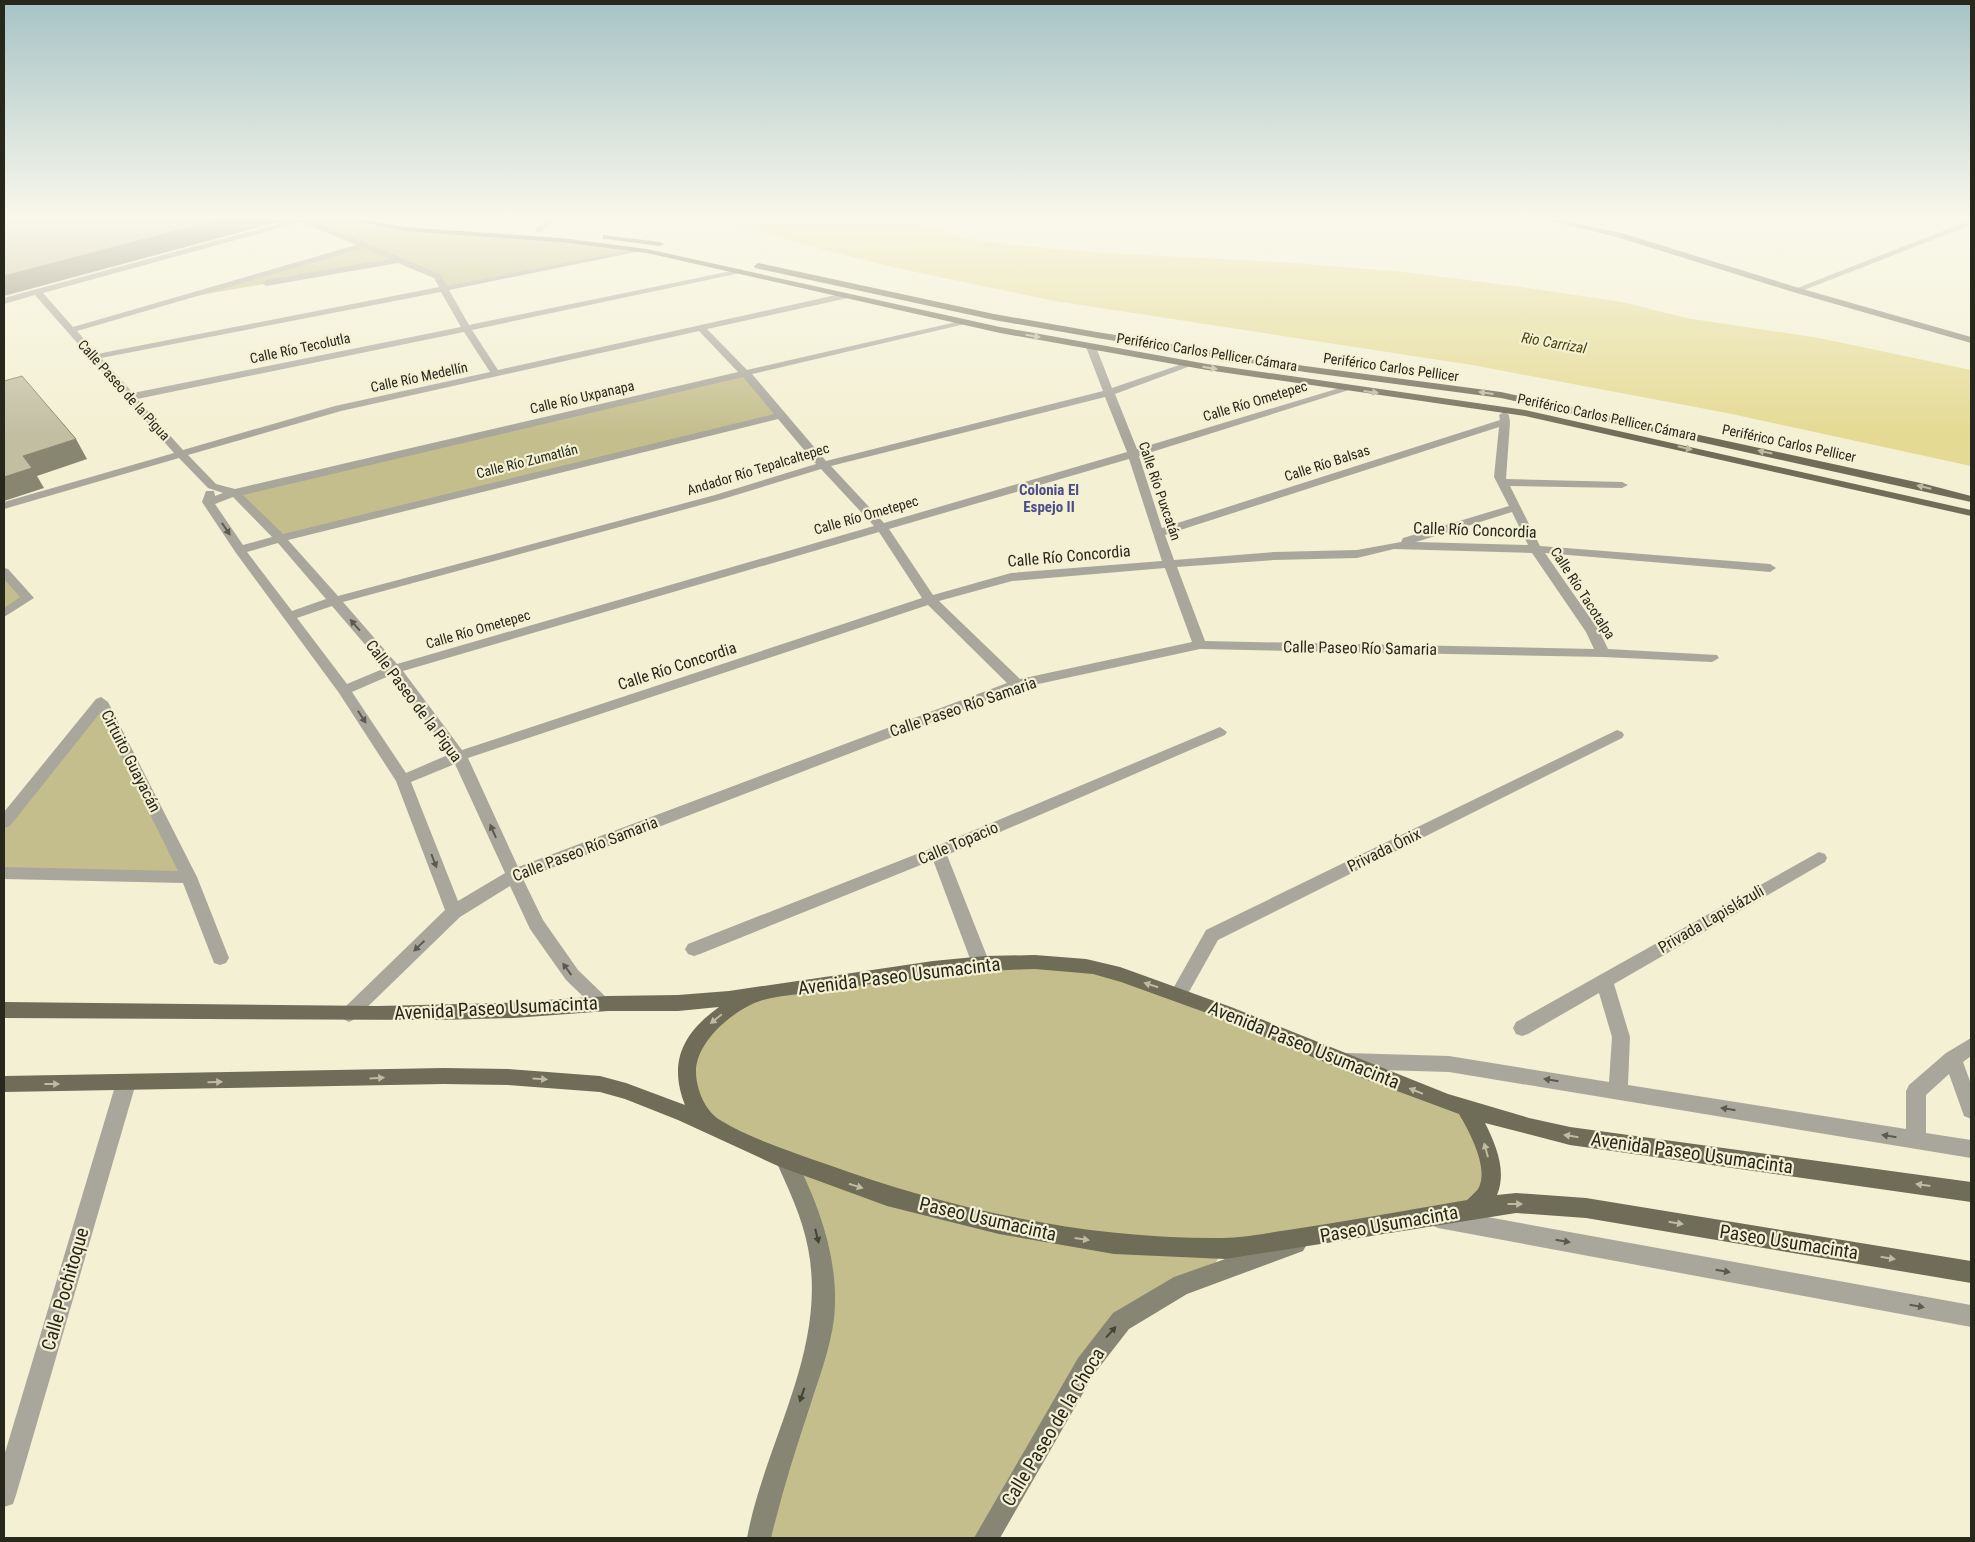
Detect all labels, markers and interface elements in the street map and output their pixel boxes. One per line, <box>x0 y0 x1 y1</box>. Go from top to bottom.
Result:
water label: Rio Carrizal <box>1520 328 1589 358</box>
street label: Calle Río Tecolutla <box>248 330 352 366</box>
street label: Periférico Carlos Pellicer Cámara <box>1116 330 1298 374</box>
one-way arrow <box>1025 333 1041 341</box>
street label: Calle Paseo de la Pigua <box>75 336 173 444</box>
street label: Periférico Carlos Pellicer <box>1322 350 1460 384</box>
street label: Calle Río Medellín <box>369 359 469 395</box>
one-way arrow <box>1202 364 1218 372</box>
street label: Calle Río Uxpanapa <box>528 377 636 417</box>
street label: Calle Río Ometepec <box>1201 378 1309 424</box>
one-way arrow <box>1363 388 1379 396</box>
one-way arrow <box>1478 389 1494 397</box>
street label: Periférico Carlos Pellicer Cámara <box>1516 390 1698 444</box>
street label: Periférico Carlos Pellicer <box>1721 421 1857 465</box>
street label: Andador Río Tepalcaltepec <box>685 440 831 498</box>
street label: Calle Río Puxcatán <box>1136 440 1184 542</box>
street label: Calle Río Zumatlán <box>475 441 579 481</box>
street label: Calle Río Balsas <box>1282 442 1372 484</box>
one-way arrow <box>1678 445 1694 453</box>
one-way arrow <box>1758 448 1773 456</box>
district label: Colonia El Espejo II <box>1019 481 1079 516</box>
one-way arrow <box>1917 483 1932 491</box>
street label: Calle Río Ometepec <box>812 492 920 538</box>
street label: Calle Río Concordia <box>1413 518 1537 542</box>
one-way arrow <box>221 522 231 535</box>
street label: Calle Río Concordia <box>1007 541 1131 571</box>
street label: Calle Río Tacotalpa <box>1547 544 1619 642</box>
street label: Calle Río Ometepec <box>424 606 532 652</box>
one-way arrow <box>349 620 361 632</box>
street label: Calle Paseo de la Pigua <box>362 636 466 766</box>
street label: Calle Paseo Río Samaria <box>1283 637 1437 659</box>
street label: Calle Río Concordia <box>615 638 739 694</box>
street label: Calle Paseo Río Samaria <box>887 673 1039 741</box>
street label: Cirtuito Guayacán <box>97 707 165 815</box>
one-way arrow <box>357 710 367 724</box>
street label: Calle Paseo Río Samaria <box>510 813 660 885</box>
street label: Calle Topacio <box>915 818 1001 868</box>
street label: Privada Ónix <box>1344 823 1424 876</box>
one-way arrow <box>489 824 497 838</box>
one-way arrow <box>431 854 439 869</box>
street label: Privada Lapislázuli <box>1655 881 1767 957</box>
one-way arrow <box>413 940 425 952</box>
street label: Avenida Paseo Usumacinta <box>796 952 1002 1000</box>
one-way arrow <box>562 962 572 976</box>
one-way arrow <box>1144 980 1159 988</box>
street label: Avenida Paseo Usumacinta <box>394 991 598 1025</box>
street label: Avenida Paseo Usumacinta <box>1205 996 1403 1094</box>
one-way arrow <box>710 1014 723 1024</box>
one-way arrow <box>370 1074 386 1082</box>
one-way arrow <box>532 1075 548 1083</box>
one-way arrow <box>1542 1076 1558 1084</box>
one-way arrow <box>207 1077 223 1085</box>
one-way arrow <box>45 1080 61 1088</box>
one-way arrow <box>1409 1086 1423 1094</box>
one-way arrow <box>1720 1105 1736 1113</box>
street label: Avenida Paseo Usumacinta <box>1589 1127 1795 1179</box>
one-way arrow <box>1563 1132 1579 1140</box>
one-way arrow <box>1880 1132 1896 1140</box>
one-way arrow <box>1481 1143 1489 1158</box>
one-way arrow <box>1915 1181 1931 1189</box>
one-way arrow <box>849 1182 864 1190</box>
street label: Paseo Usumacinta <box>917 1192 1059 1246</box>
one-way arrow <box>1508 1200 1524 1208</box>
street label: Paseo Usumacinta <box>1318 1201 1460 1247</box>
one-way arrow <box>1669 1220 1685 1228</box>
street label: Paseo Usumacinta <box>1718 1220 1860 1264</box>
street label: Calle Pochitoque <box>36 1225 94 1353</box>
one-way arrow <box>813 1229 821 1244</box>
one-way arrow <box>1075 1235 1091 1243</box>
one-way arrow <box>1555 1238 1571 1246</box>
one-way arrow <box>1881 1255 1897 1263</box>
one-way arrow <box>1715 1267 1731 1275</box>
one-way arrow <box>1910 1303 1926 1311</box>
one-way arrow <box>1105 1327 1117 1339</box>
street label: Calle Paseo de la Choca <box>997 1344 1109 1510</box>
one-way arrow <box>798 1388 805 1403</box>

